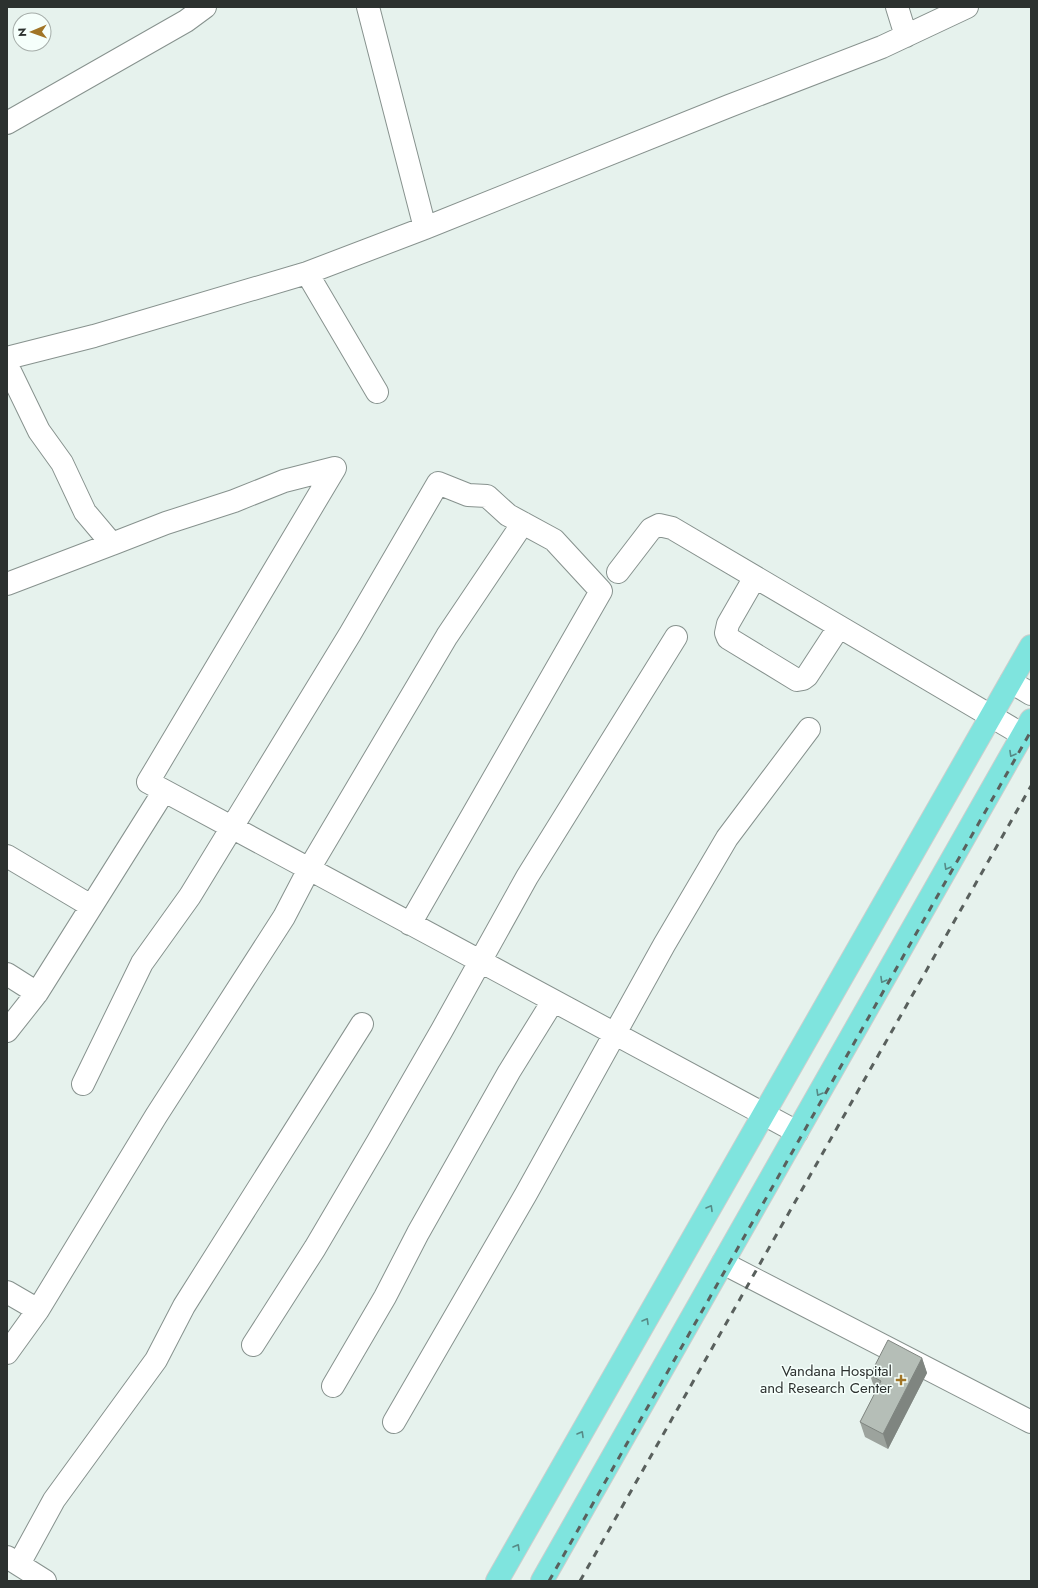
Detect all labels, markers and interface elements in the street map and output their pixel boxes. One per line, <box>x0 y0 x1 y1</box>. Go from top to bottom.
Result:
north arrow <box>12 12 52 52</box>
text: N <box>14 28 30 37</box>
one-way arrow <box>1009 750 1016 757</box>
one-way arrow <box>945 863 952 870</box>
one-way arrow <box>881 976 888 983</box>
one-way arrow <box>816 1089 823 1096</box>
one-way arrow <box>705 1205 713 1212</box>
one-way arrow <box>641 1318 648 1325</box>
place label: Vandana Hospital and Research Center <box>760 1360 893 1399</box>
marker: Vandana Hospital and Research Center <box>895 1374 907 1386</box>
one-way arrow <box>576 1431 584 1438</box>
one-way arrow <box>512 1544 519 1551</box>

